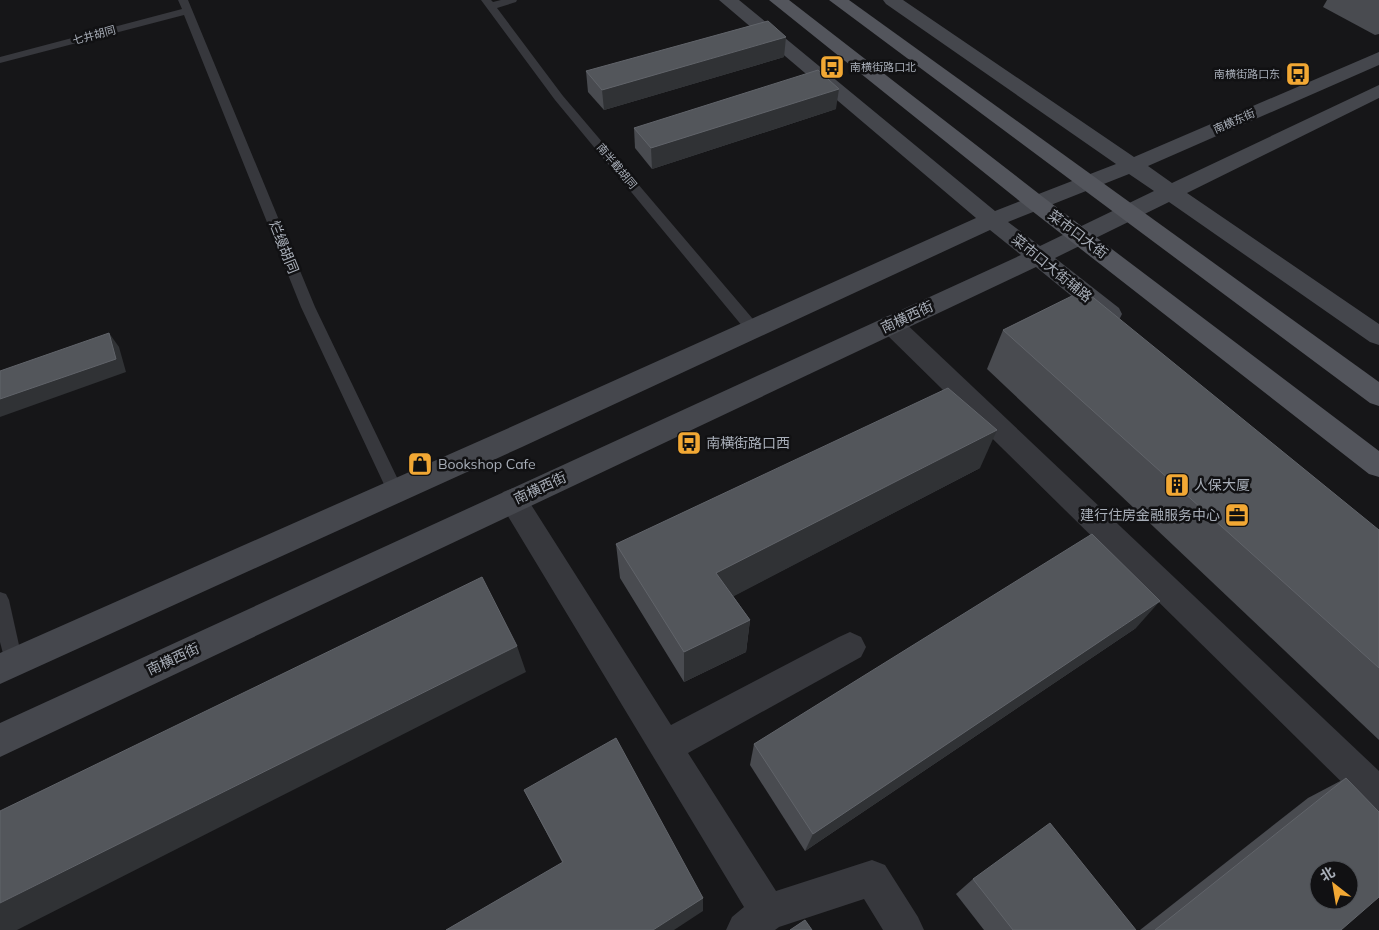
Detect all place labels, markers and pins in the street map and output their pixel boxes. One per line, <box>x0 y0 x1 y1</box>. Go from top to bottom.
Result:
bus stop icon: 南横街路口北 <box>819 54 845 80</box>
place label: 南横街路口北 <box>850 60 916 74</box>
bus stop icon: 南横街路口东 <box>1285 61 1311 87</box>
place label: 南横街路口东 <box>1214 67 1280 81</box>
bus stop icon: 南横街路口西 <box>676 430 702 456</box>
place label: 南横街路口西 <box>706 434 790 452</box>
shop icon: Bookshop Cafe <box>407 451 433 477</box>
place label: Bookshop Cafe <box>438 455 536 473</box>
building icon: 人保大厦 <box>1164 472 1190 498</box>
place label: 人保大厦 <box>1194 476 1250 494</box>
office icon: 建行住房金融服务中心 <box>1224 502 1250 528</box>
place label: 建行住房金融服务中心 <box>1080 506 1220 524</box>

